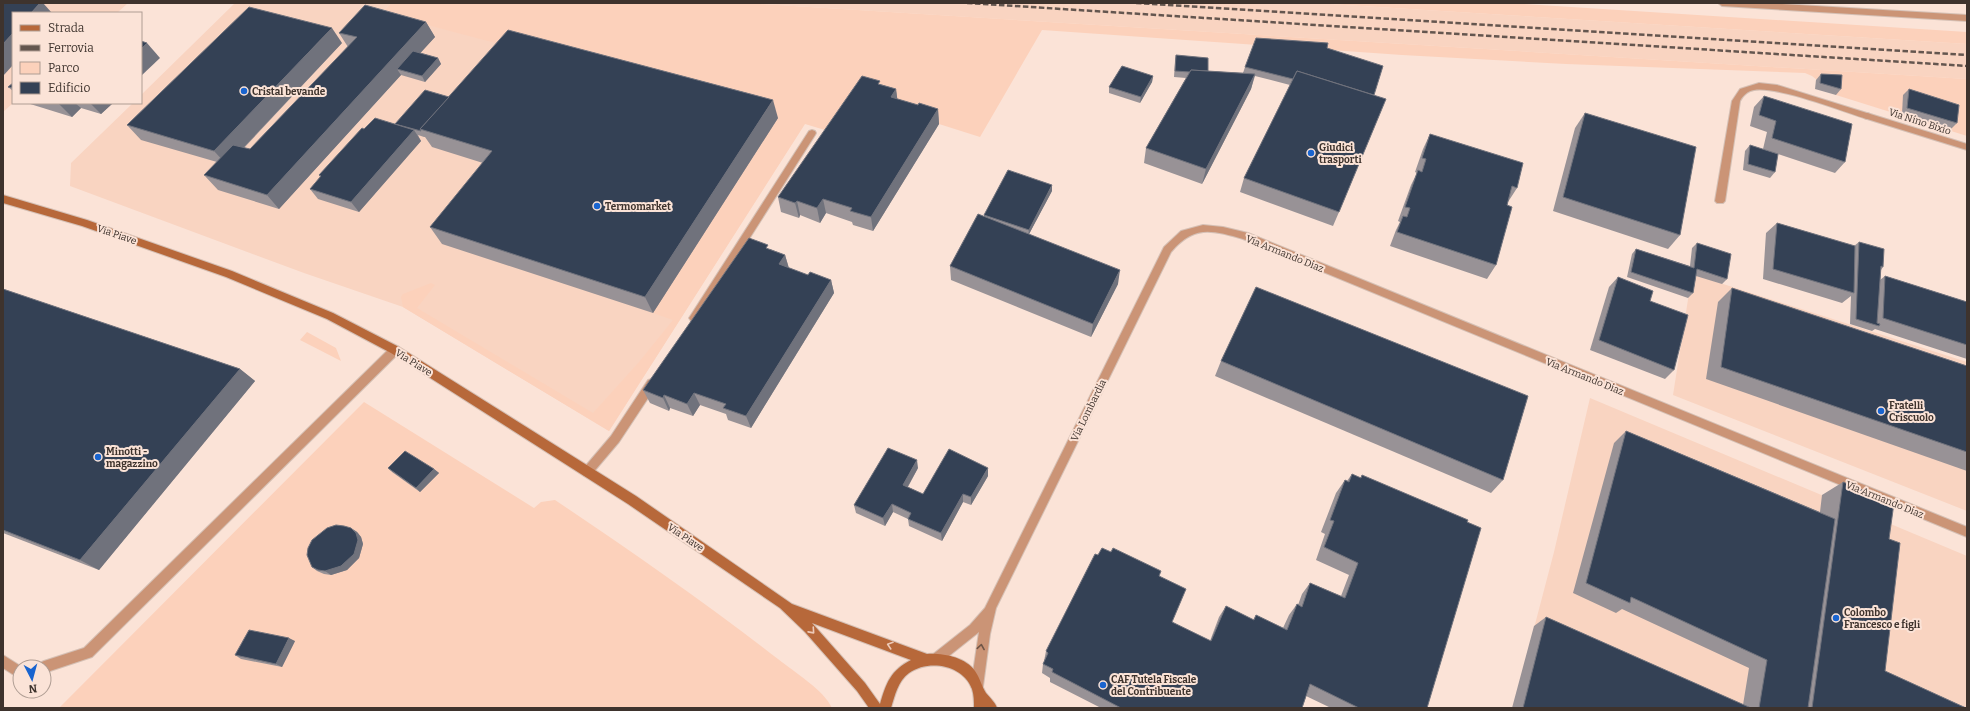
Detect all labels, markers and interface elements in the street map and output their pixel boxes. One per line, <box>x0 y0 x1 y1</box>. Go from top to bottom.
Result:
legend <box>12 12 142 104</box>
text: Strada <box>48 21 85 35</box>
text: Ferrovia <box>48 41 94 55</box>
text: Parco <box>48 61 79 75</box>
text: Edificio <box>48 81 90 95</box>
marker: Cristal bevande <box>239 86 249 96</box>
place label: Cristal bevande <box>252 86 326 98</box>
street label: Via Nino Bixio <box>1887 106 1953 138</box>
place label: Giudici trasporti <box>1319 142 1362 166</box>
marker: Giudici trasporti <box>1306 148 1316 158</box>
marker: Termomarket <box>592 201 602 211</box>
place label: Termomarket <box>605 201 671 213</box>
street label: Via Piave <box>95 223 138 247</box>
street label: Via Armando Diaz <box>1244 233 1326 275</box>
street label: Via Piave <box>393 347 434 379</box>
street label: Via Armando Diaz <box>1544 356 1626 398</box>
street label: Via Lombardia <box>1069 377 1109 443</box>
place label: Fratelli Criscuolo <box>1889 400 1934 424</box>
marker: Fratelli Criscuolo <box>1876 406 1886 416</box>
place label: Minotti - magazzino <box>106 446 158 470</box>
marker: Minotti - magazzino <box>93 452 103 462</box>
street label: Via Armando Diaz <box>1844 479 1926 521</box>
street label: Via Piave <box>665 521 706 554</box>
place label: Colombo Francesco e figli <box>1844 607 1921 631</box>
marker: Colombo Francesco e figli <box>1831 613 1841 623</box>
one-way arrow <box>808 627 815 634</box>
one-way arrow <box>886 641 893 650</box>
one-way arrow <box>977 644 985 650</box>
north arrow <box>12 659 52 699</box>
place label: CAF Tutela Fiscale del Contribuente <box>1111 674 1197 698</box>
marker: CAF Tutela Fiscale del Contribuente <box>1098 680 1108 690</box>
text: N <box>28 682 38 695</box>

